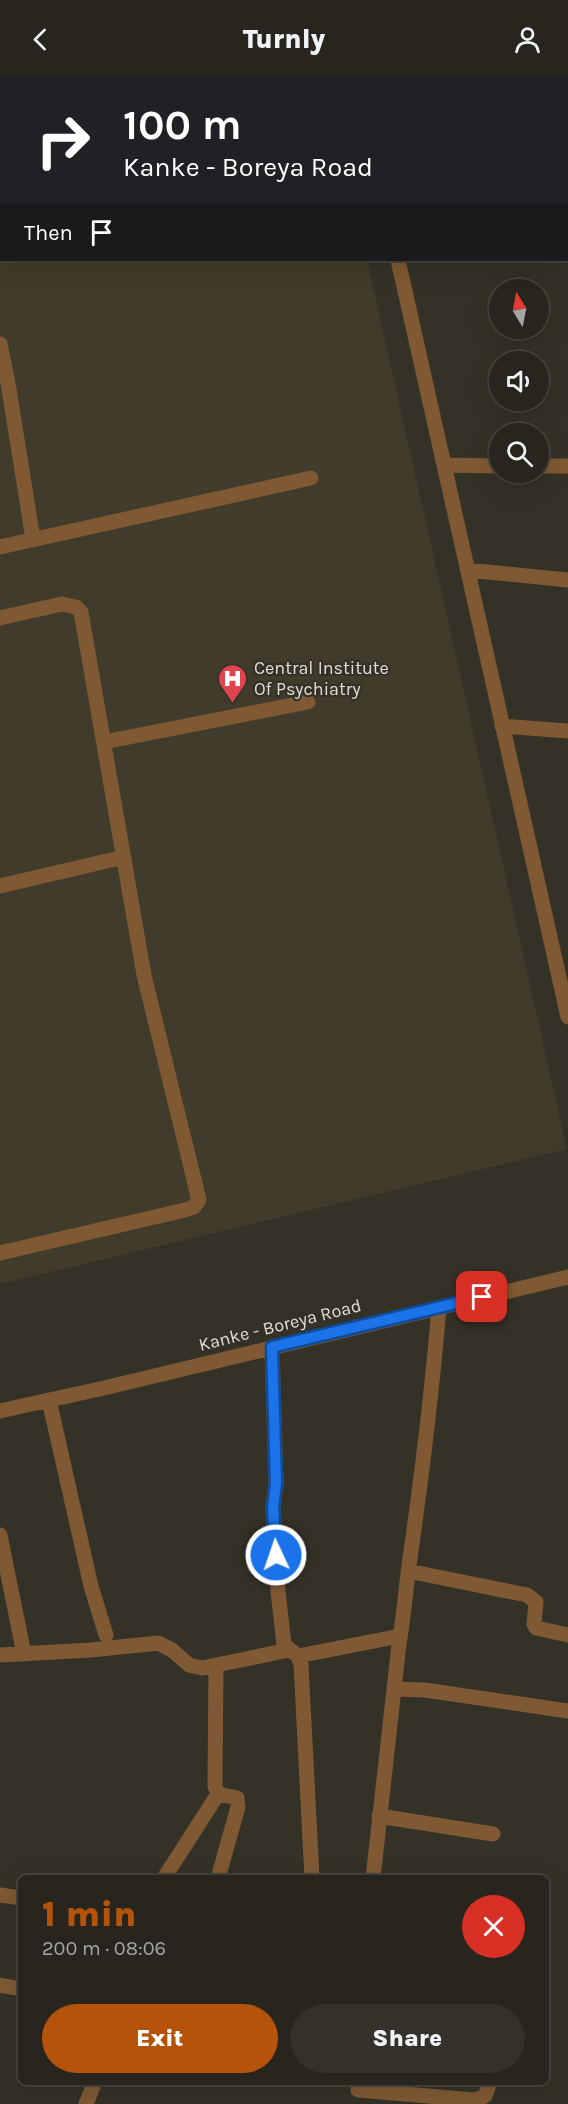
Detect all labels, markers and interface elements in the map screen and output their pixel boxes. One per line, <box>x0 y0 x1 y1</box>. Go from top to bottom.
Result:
icon: back <box>24 23 57 56</box>
text: Turnly <box>243 23 325 55</box>
icon: person <box>511 23 544 56</box>
text: 100 m <box>123 100 242 150</box>
icon: right <box>24 102 102 180</box>
text: Kanke - Boreya Road <box>123 151 373 183</box>
icon: arrive <box>85 216 118 249</box>
text: Then <box>24 220 73 246</box>
north arrow <box>489 279 549 339</box>
map controls <box>489 279 549 483</box>
button: sound <box>489 351 549 411</box>
button: search <box>489 423 549 483</box>
place label: Central Institute Of Psychiatry <box>254 657 389 700</box>
hospital icon: Central Institute Of Psychiatry <box>217 662 249 704</box>
pin <box>456 1271 507 1322</box>
icon: arrive <box>465 1280 498 1313</box>
street label: Kanke - Boreya Road <box>196 1294 364 1356</box>
position arrow <box>244 1523 308 1587</box>
text: 1 min <box>42 1893 136 1935</box>
button: close <box>462 1895 525 1958</box>
text: 200 m · 08:06 <box>42 1937 166 1960</box>
button: Exit <box>42 2004 278 2073</box>
button: Share <box>290 2004 525 2073</box>

